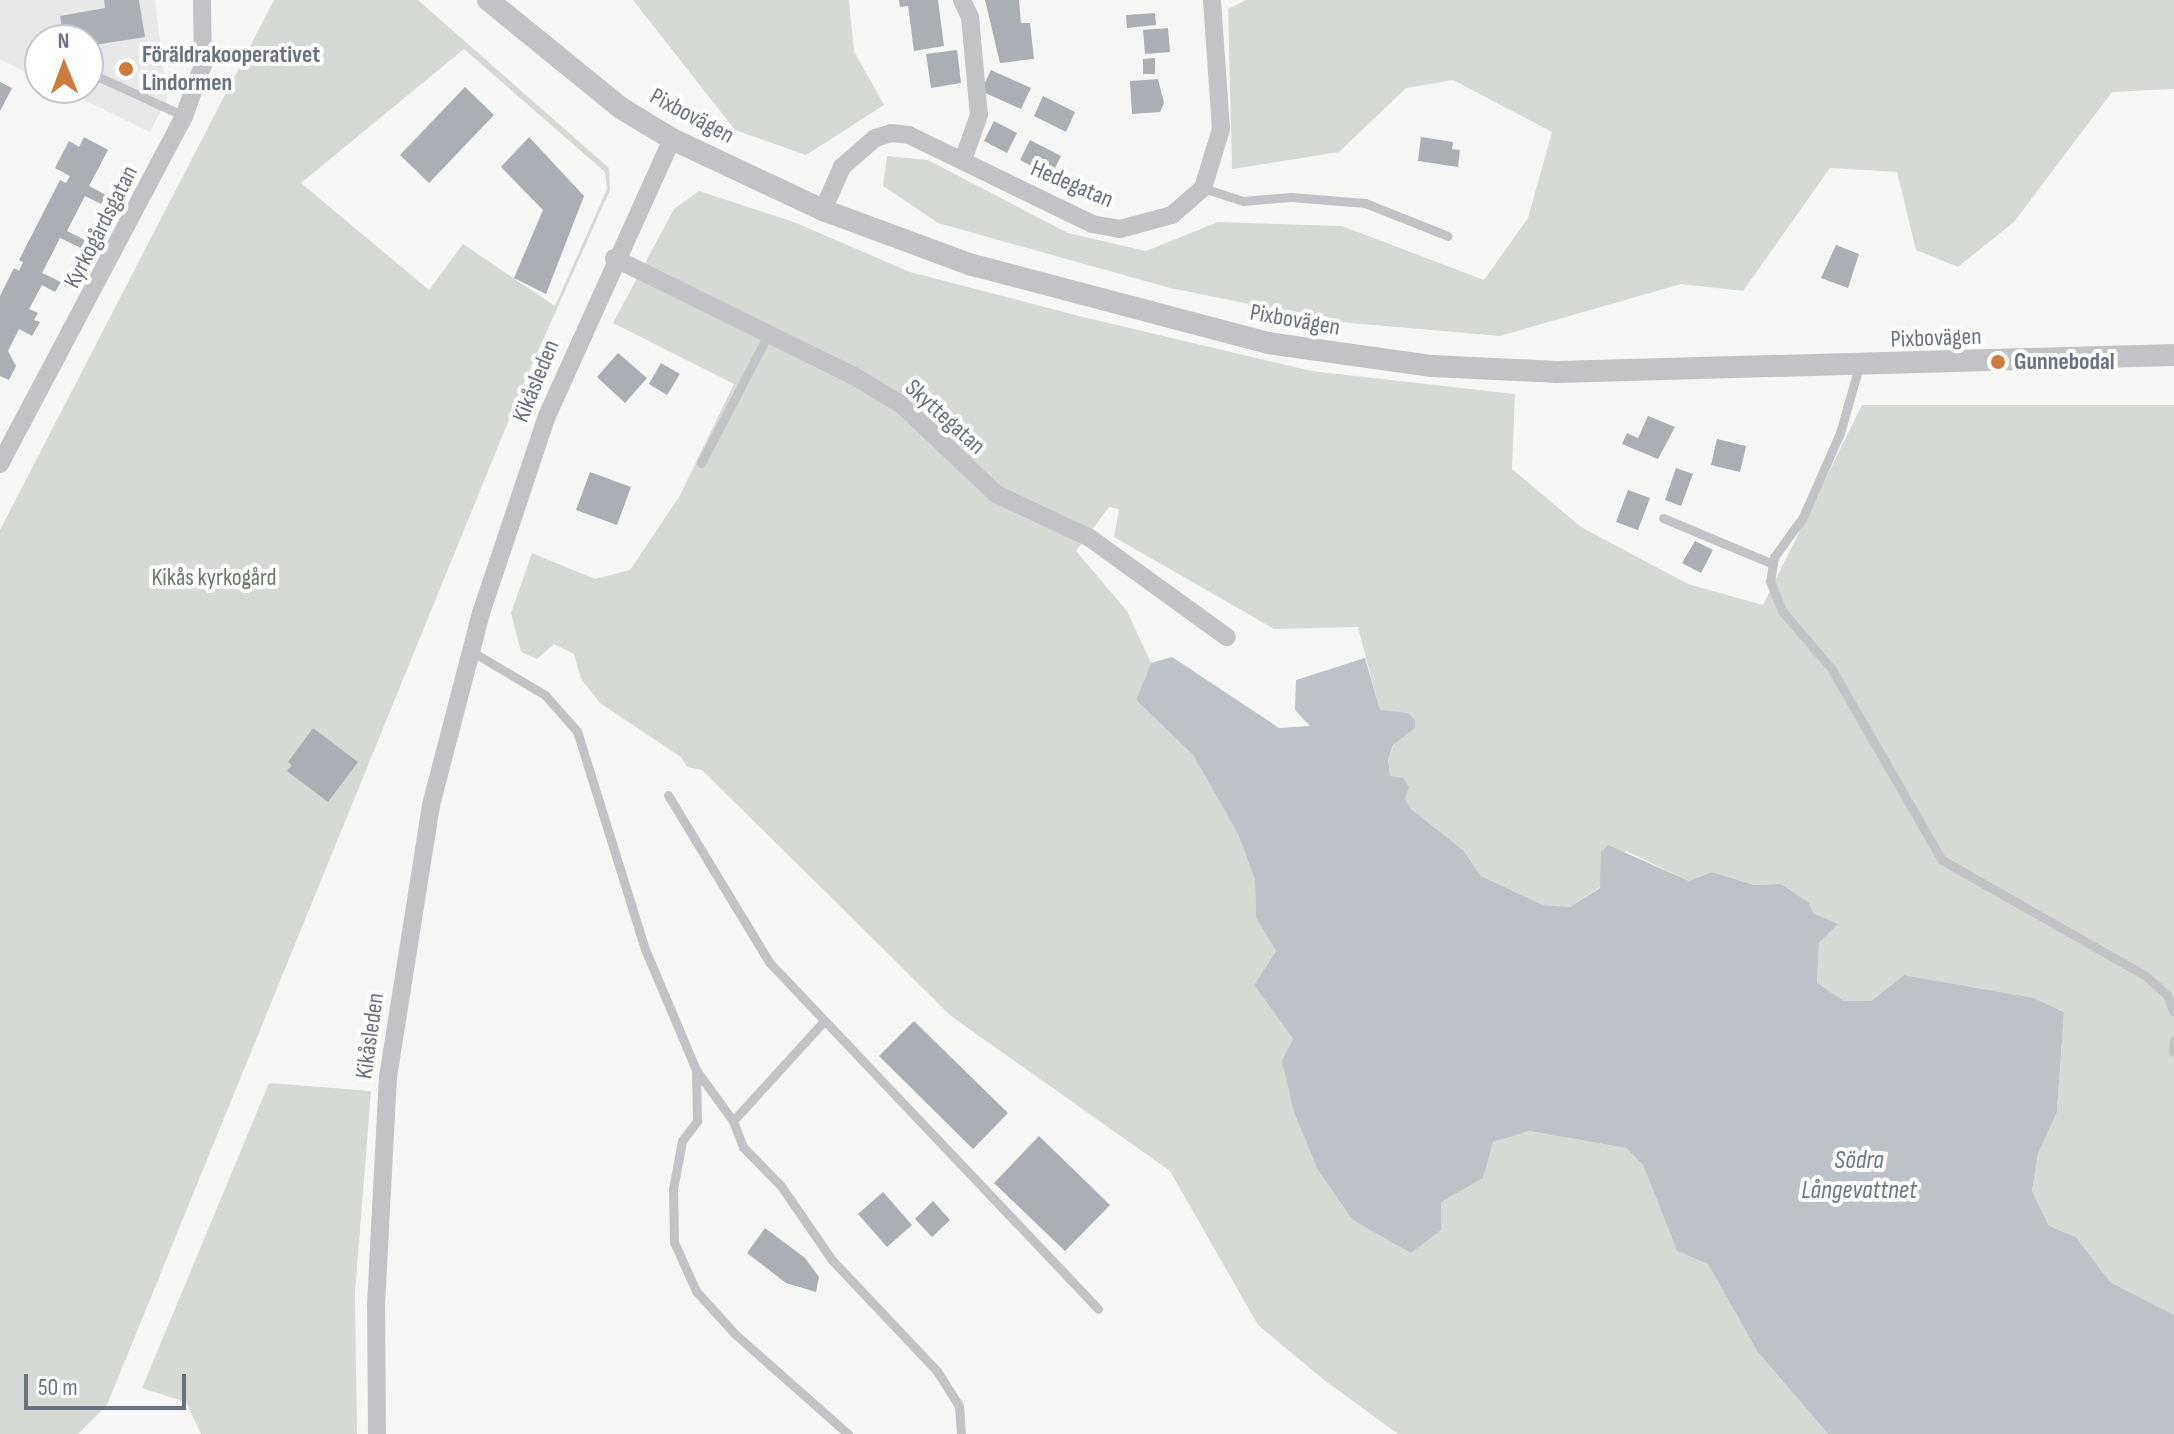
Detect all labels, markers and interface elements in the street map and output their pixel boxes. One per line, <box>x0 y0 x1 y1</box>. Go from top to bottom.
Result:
north arrow <box>24 24 104 104</box>
text: N <box>57 28 70 55</box>
place label: Föräldrakooperativet Lindormen <box>142 41 320 97</box>
marker: Föräldrakooperativet Lindormen <box>117 60 135 78</box>
street label: Pixbovägen <box>645 82 739 150</box>
street label: Hedegatan <box>1026 154 1118 214</box>
street label: Kyrkogårdsgatan <box>58 161 144 293</box>
street label: Pixbovägen <box>1248 298 1342 342</box>
street label: Pixbovägen <box>1890 322 1982 354</box>
street label: Kikåsleden <box>506 336 566 426</box>
place label: Gunnebodal <box>2014 348 2115 376</box>
marker: Gunnebodal <box>1989 353 2007 371</box>
street label: Skyttegatan <box>899 373 991 461</box>
park label: Kikås kyrkogård <box>151 564 277 592</box>
street label: Kikåsleden <box>350 991 390 1081</box>
water label: Södra Långevattnet <box>1801 1145 1917 1206</box>
scale bar <box>28 1358 190 1408</box>
text: 50 m <box>38 1373 78 1402</box>

